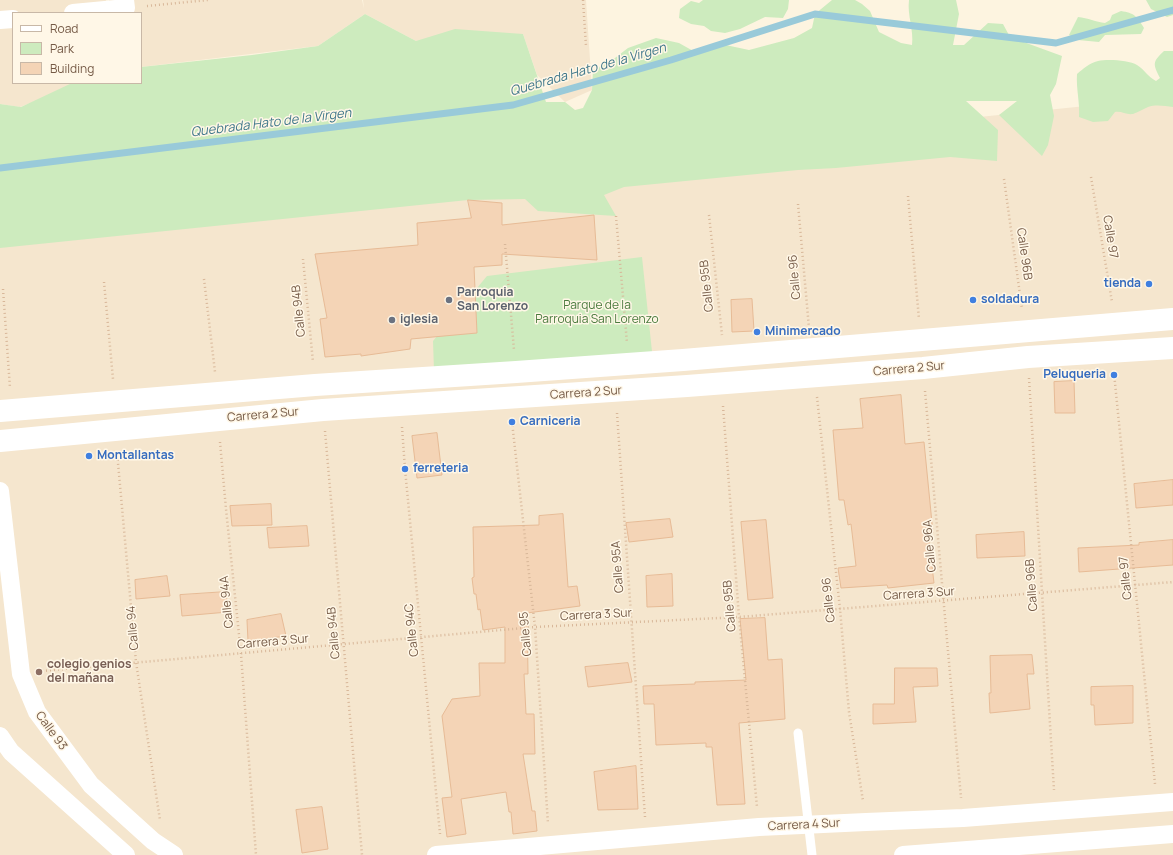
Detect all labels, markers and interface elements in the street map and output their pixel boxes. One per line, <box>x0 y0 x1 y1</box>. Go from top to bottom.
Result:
legend <box>12 12 142 84</box>
text: Road <box>50 20 78 37</box>
text: Park <box>50 40 74 57</box>
water label: Quebrada Hato de la Virgen <box>508 40 668 100</box>
text: Building <box>50 60 94 77</box>
water label: Quebrada Hato de la Virgen <box>190 105 352 141</box>
street label: Calle 97 <box>1099 214 1121 260</box>
street label: Calle 96B <box>1013 227 1035 281</box>
street label: Calle 96 <box>786 254 804 300</box>
street label: Calle 95B <box>697 259 717 313</box>
place label: tienda <box>1104 277 1141 291</box>
marker: tienda <box>1144 279 1154 289</box>
street label: Calle 94B <box>289 284 309 338</box>
place label: Parroquia San Lorenzo <box>457 286 528 314</box>
place label: soldadura <box>981 293 1039 307</box>
marker: Parroquia San Lorenzo <box>444 295 454 305</box>
marker: soldadura <box>968 295 978 305</box>
park label: Parque de la Parroquia San Lorenzo <box>535 299 659 327</box>
place label: iglesia <box>400 313 438 327</box>
marker: iglesia <box>387 315 397 325</box>
place label: Minimercado <box>765 325 841 339</box>
marker: Minimercado <box>752 327 762 337</box>
street label: Carrera 2 Sur <box>872 359 946 379</box>
place label: Peluqueria <box>1043 368 1106 382</box>
marker: Peluqueria <box>1109 370 1119 380</box>
street label: Carrera 2 Sur <box>550 383 622 403</box>
street label: Carrera 2 Sur <box>226 405 300 425</box>
place label: Carniceria <box>520 415 580 429</box>
marker: Carniceria <box>507 417 517 427</box>
place label: Montallantas <box>97 449 174 463</box>
marker: Montallantas <box>84 451 94 461</box>
place label: ferreteria <box>413 462 468 476</box>
marker: ferreteria <box>400 464 410 474</box>
street label: Calle 96A <box>921 519 939 573</box>
street label: Calle 95A <box>609 540 627 594</box>
street label: Calle 97 <box>1117 556 1135 600</box>
street label: Calle 96B <box>1023 558 1041 612</box>
street label: Calle 94A <box>217 575 237 629</box>
street label: Calle 96 <box>819 577 839 623</box>
street label: Calle 95B <box>721 579 739 633</box>
street label: Carrera 3 Sur <box>883 584 955 604</box>
street label: Calle 94C <box>402 603 422 657</box>
street label: Calle 94 <box>124 605 142 651</box>
street label: Calle 94B <box>325 606 343 660</box>
street label: Carrera 3 Sur <box>560 606 632 624</box>
street label: Calle 95 <box>517 611 535 657</box>
street label: Carrera 3 Sur <box>237 632 309 652</box>
place label: colegio genios del mañana <box>47 658 131 686</box>
marker: colegio genios del mañana <box>34 667 44 677</box>
street label: Calle 93 <box>32 709 70 753</box>
street label: Carrera 4 Sur <box>768 816 840 834</box>

